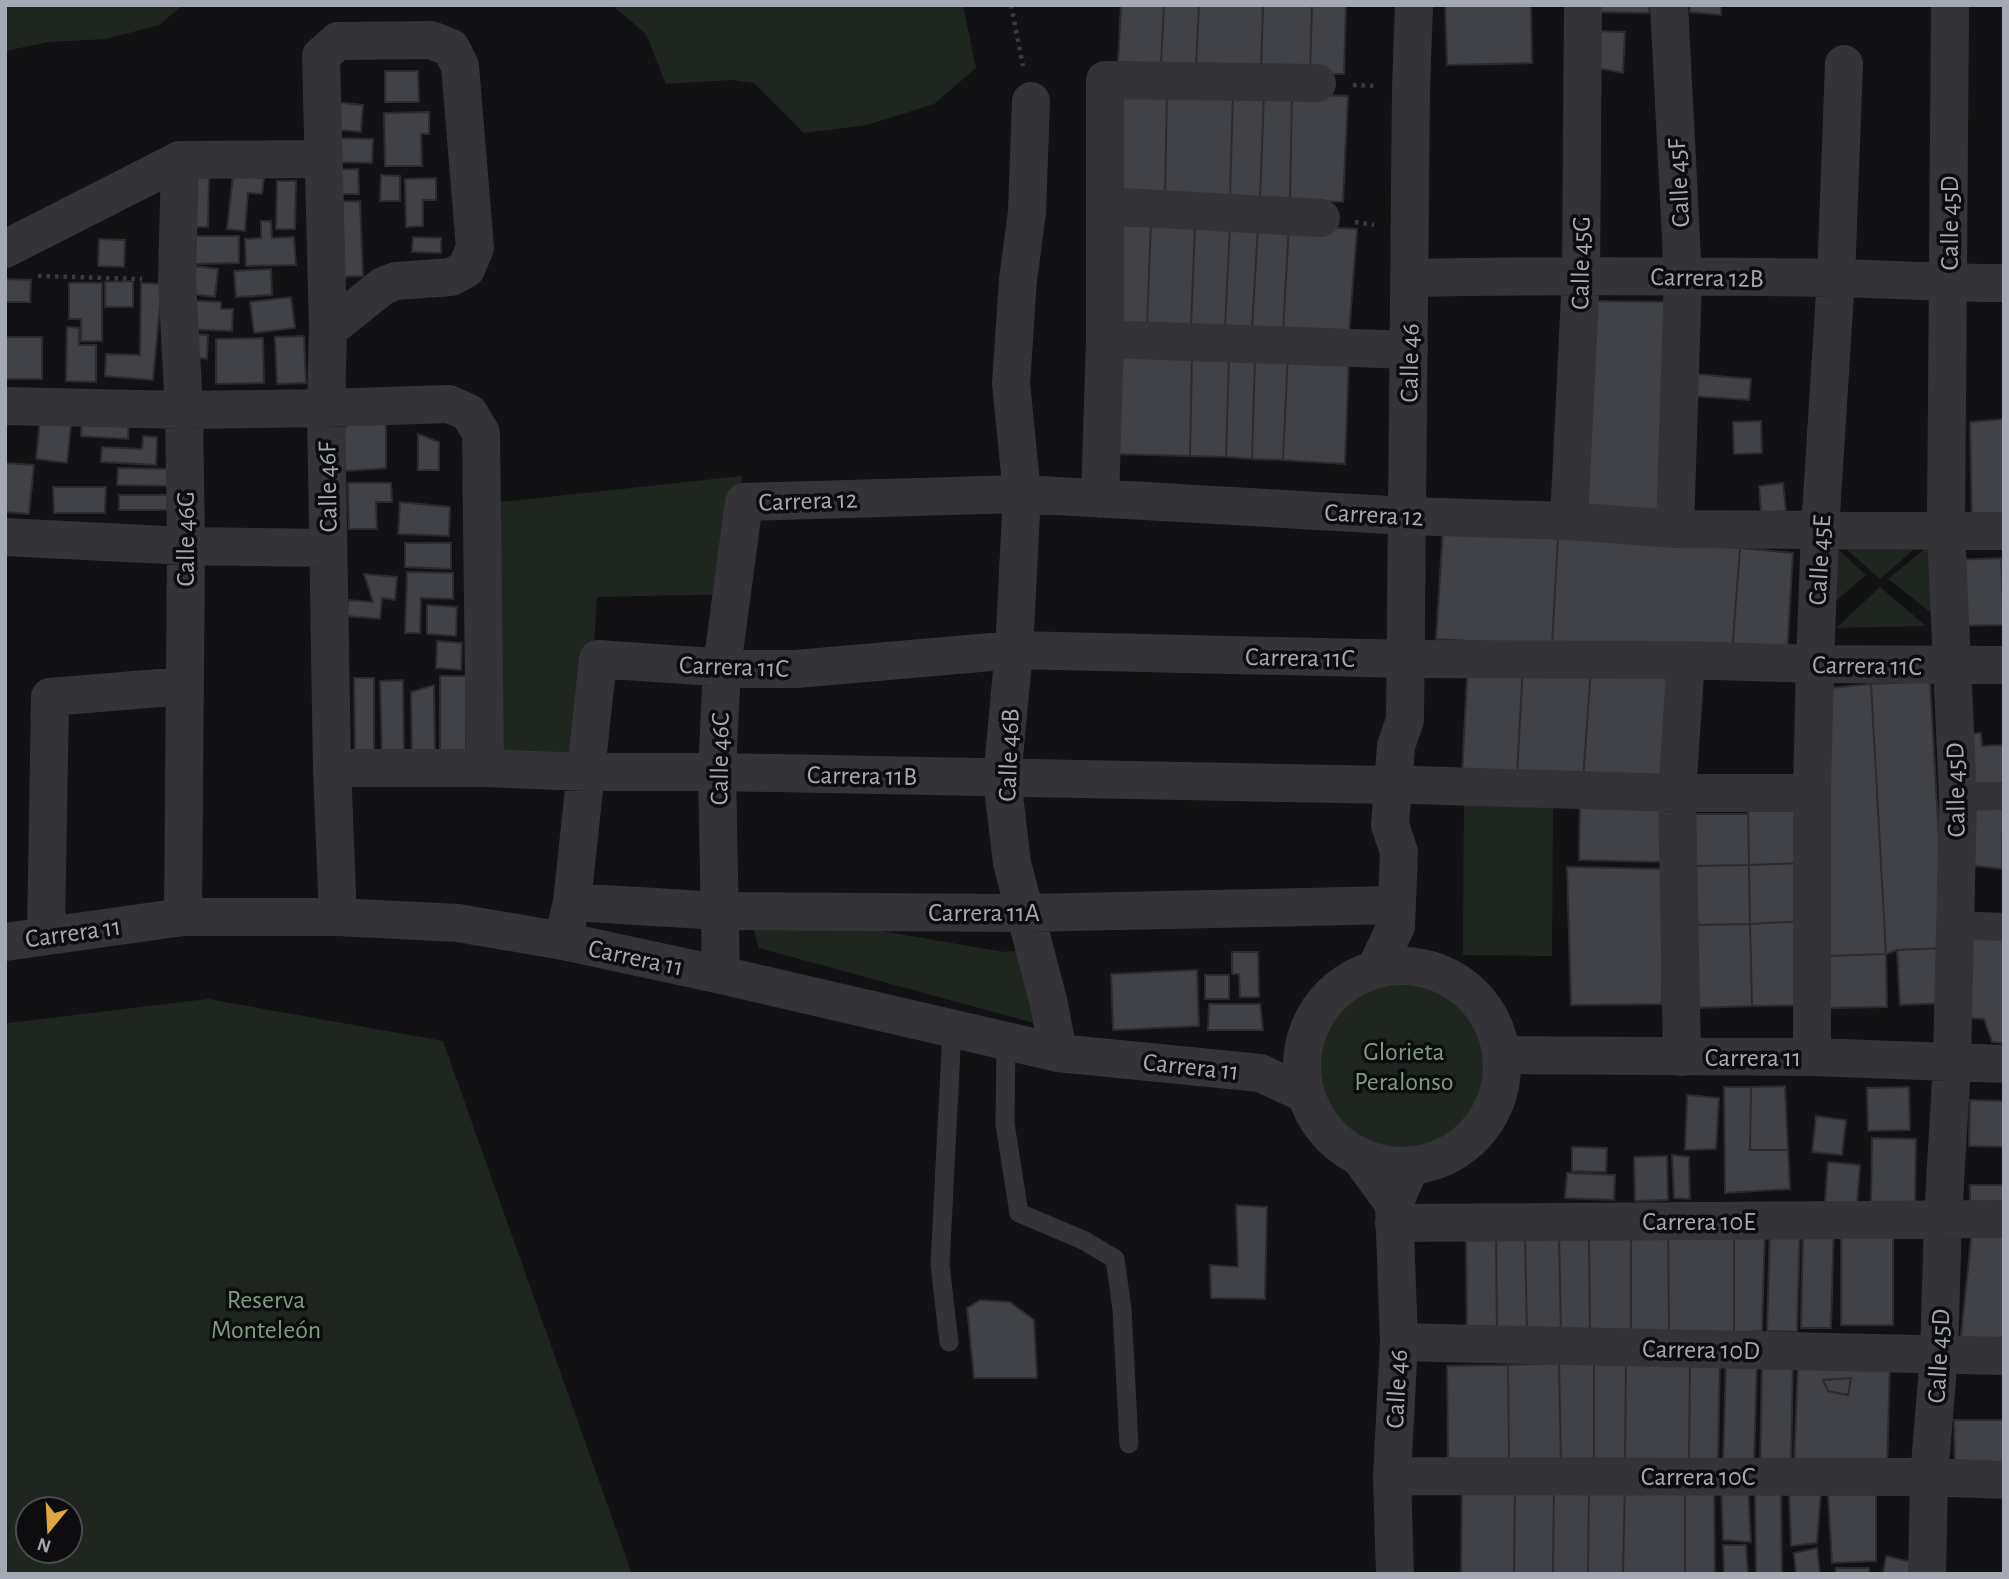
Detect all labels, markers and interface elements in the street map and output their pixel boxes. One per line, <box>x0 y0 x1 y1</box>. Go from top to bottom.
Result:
street label: Calle 45F <box>1664 137 1694 228</box>
street label: Calle 45D <box>1937 176 1963 270</box>
street label: Calle 45G <box>1567 216 1595 310</box>
street label: Carrera 12B <box>1650 264 1764 292</box>
street label: Calle 46 <box>1396 323 1424 403</box>
street label: Calle 46F <box>314 441 342 533</box>
street label: Carrera 12 <box>758 486 858 516</box>
street label: Calle 46G <box>173 492 199 586</box>
street label: Carrera 12 <box>1324 499 1424 531</box>
street label: Calle 45E <box>1805 514 1835 606</box>
street label: Carrera 11C <box>1245 644 1355 672</box>
street label: Carrera 11C <box>679 652 789 682</box>
street label: Carrera 11C <box>1812 652 1922 680</box>
street label: Calle 46B <box>994 708 1024 802</box>
street label: Calle 46C <box>706 712 734 806</box>
street label: Calle 45D <box>1942 742 1970 838</box>
street label: Carrera 11B <box>807 762 917 790</box>
street label: Carrera 11A <box>928 900 1040 926</box>
street label: Carrera 11 <box>24 913 123 953</box>
street label: Carrera 11 <box>586 935 686 981</box>
park label: Glorieta Peralonso <box>1354 1039 1454 1095</box>
street label: Carrera 11 <box>1705 1045 1801 1071</box>
street label: Carrera 11 <box>1142 1049 1240 1085</box>
street label: Carrera 10E <box>1642 1209 1756 1235</box>
park label: Reserva Monteleón <box>211 1287 321 1343</box>
street label: Calle 45D <box>1924 1308 1954 1404</box>
street label: Carrera 10D <box>1642 1336 1760 1364</box>
street label: Calle 46 <box>1382 1349 1412 1429</box>
street label: Carrera 10C <box>1641 1464 1755 1490</box>
north arrow <box>14 1495 84 1565</box>
text: N <box>35 1534 53 1556</box>

